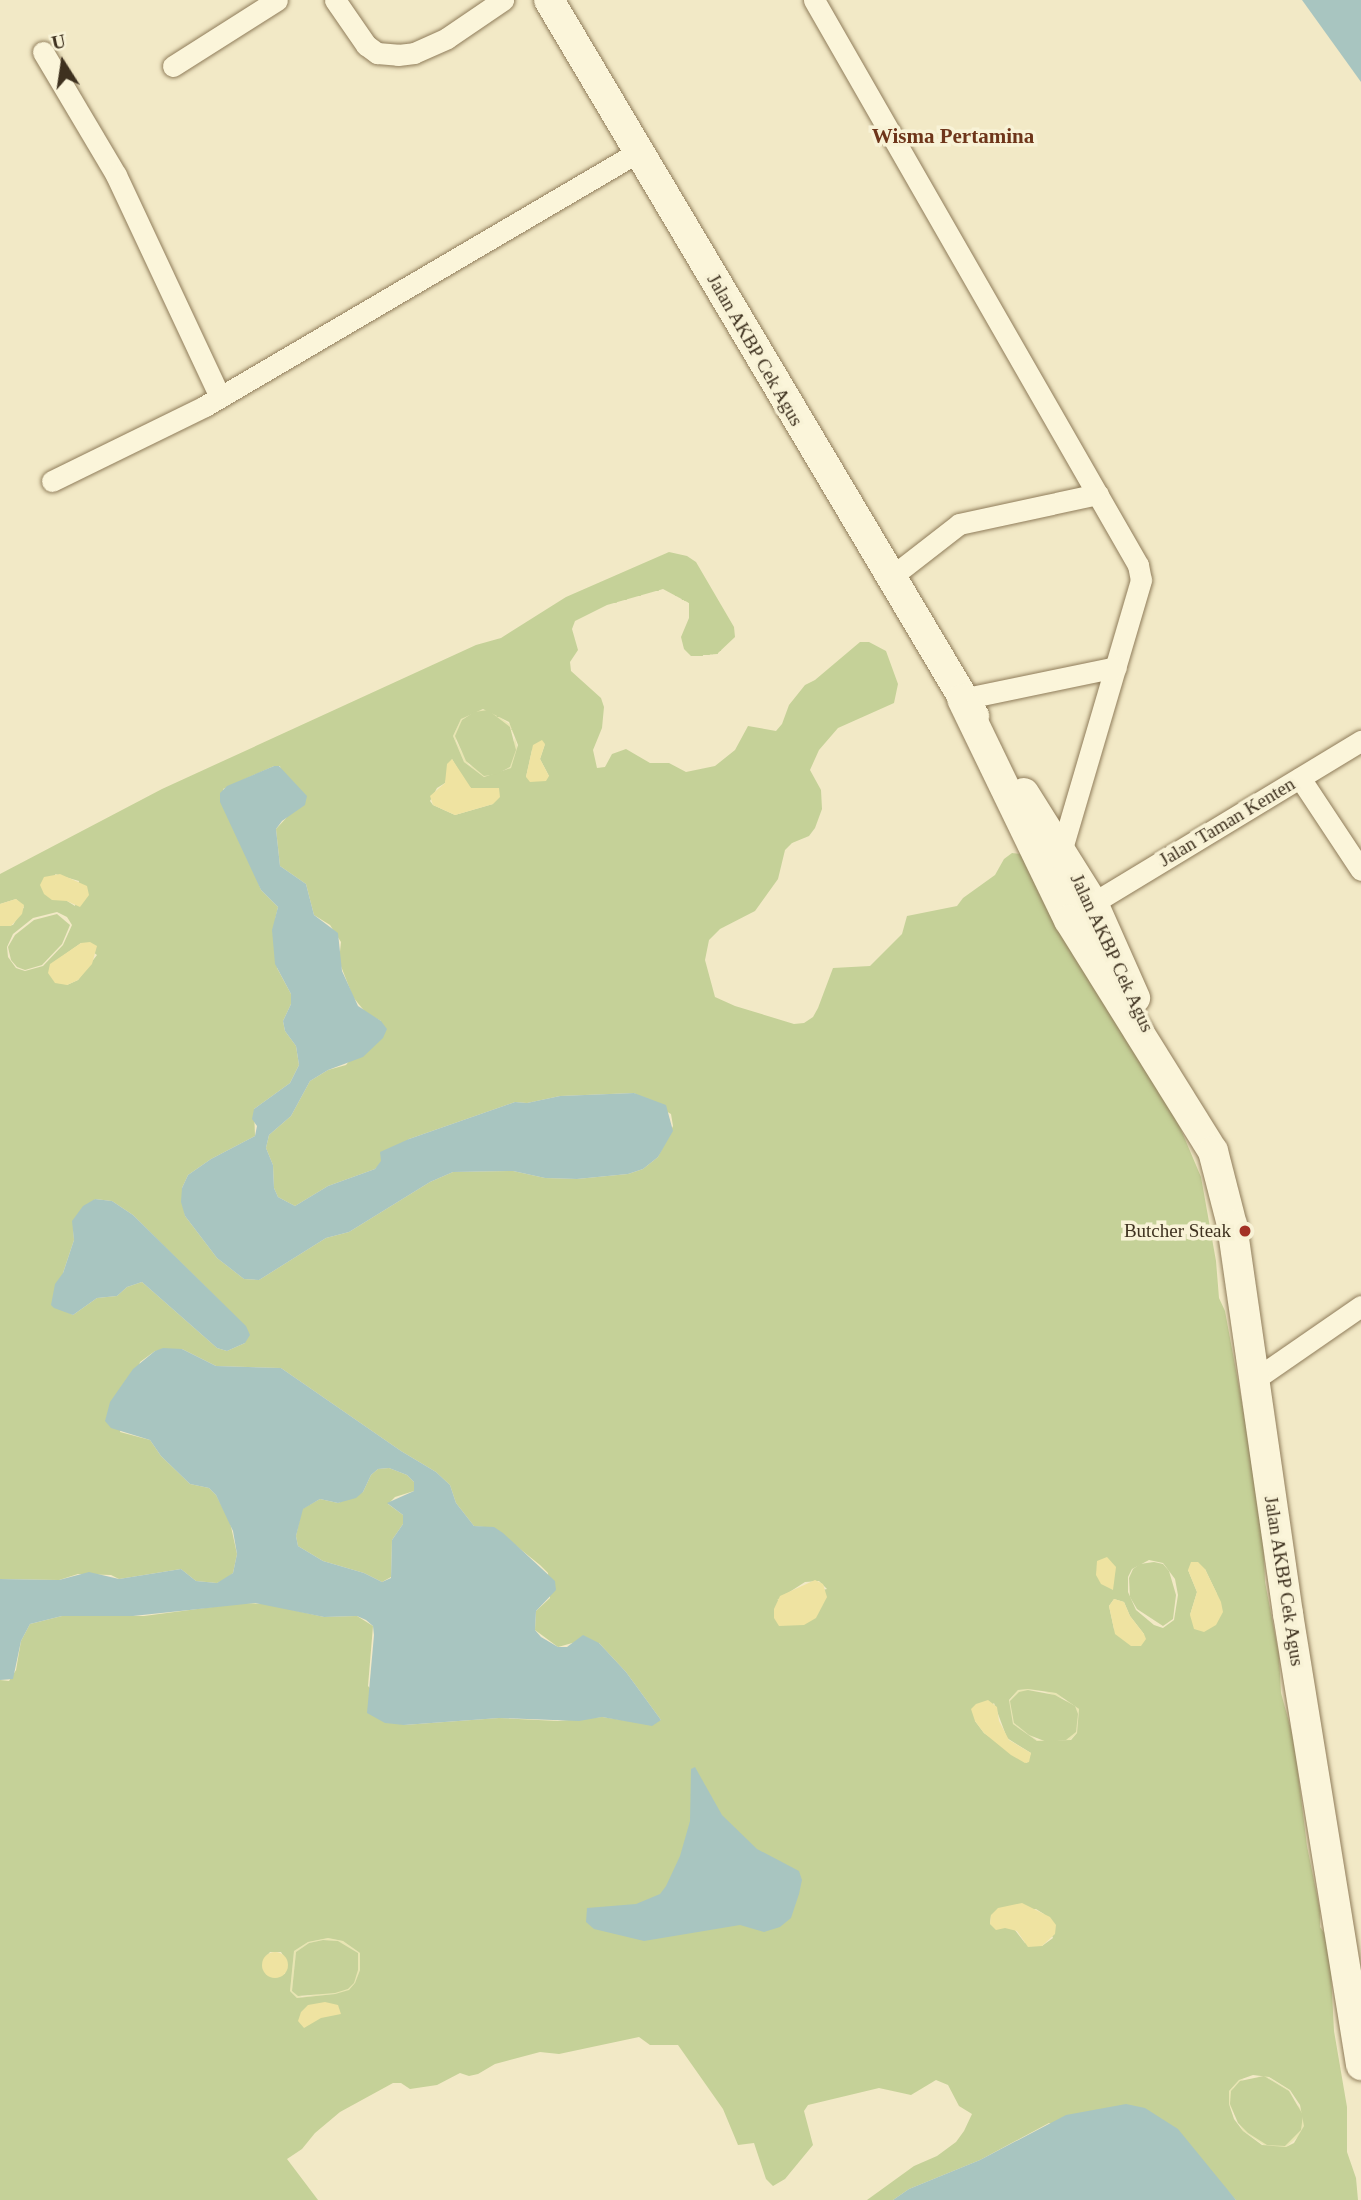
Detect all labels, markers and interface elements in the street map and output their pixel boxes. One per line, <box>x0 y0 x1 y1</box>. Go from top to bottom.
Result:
north arrow <box>28 28 98 98</box>
text: U <box>50 30 67 54</box>
district label: Wisma Pertamina <box>872 123 1034 149</box>
street label: Jalan AKBP Cek Agus <box>701 269 809 431</box>
street label: Jalan Taman Kenten <box>1155 772 1299 872</box>
street label: Jalan AKBP Cek Agus <box>1065 869 1159 1037</box>
place label: Butcher Steak <box>1124 1220 1231 1242</box>
marker: Butcher Steak <box>1237 1223 1253 1239</box>
street label: Jalan AKBP Cek Agus <box>1259 1493 1309 1669</box>

